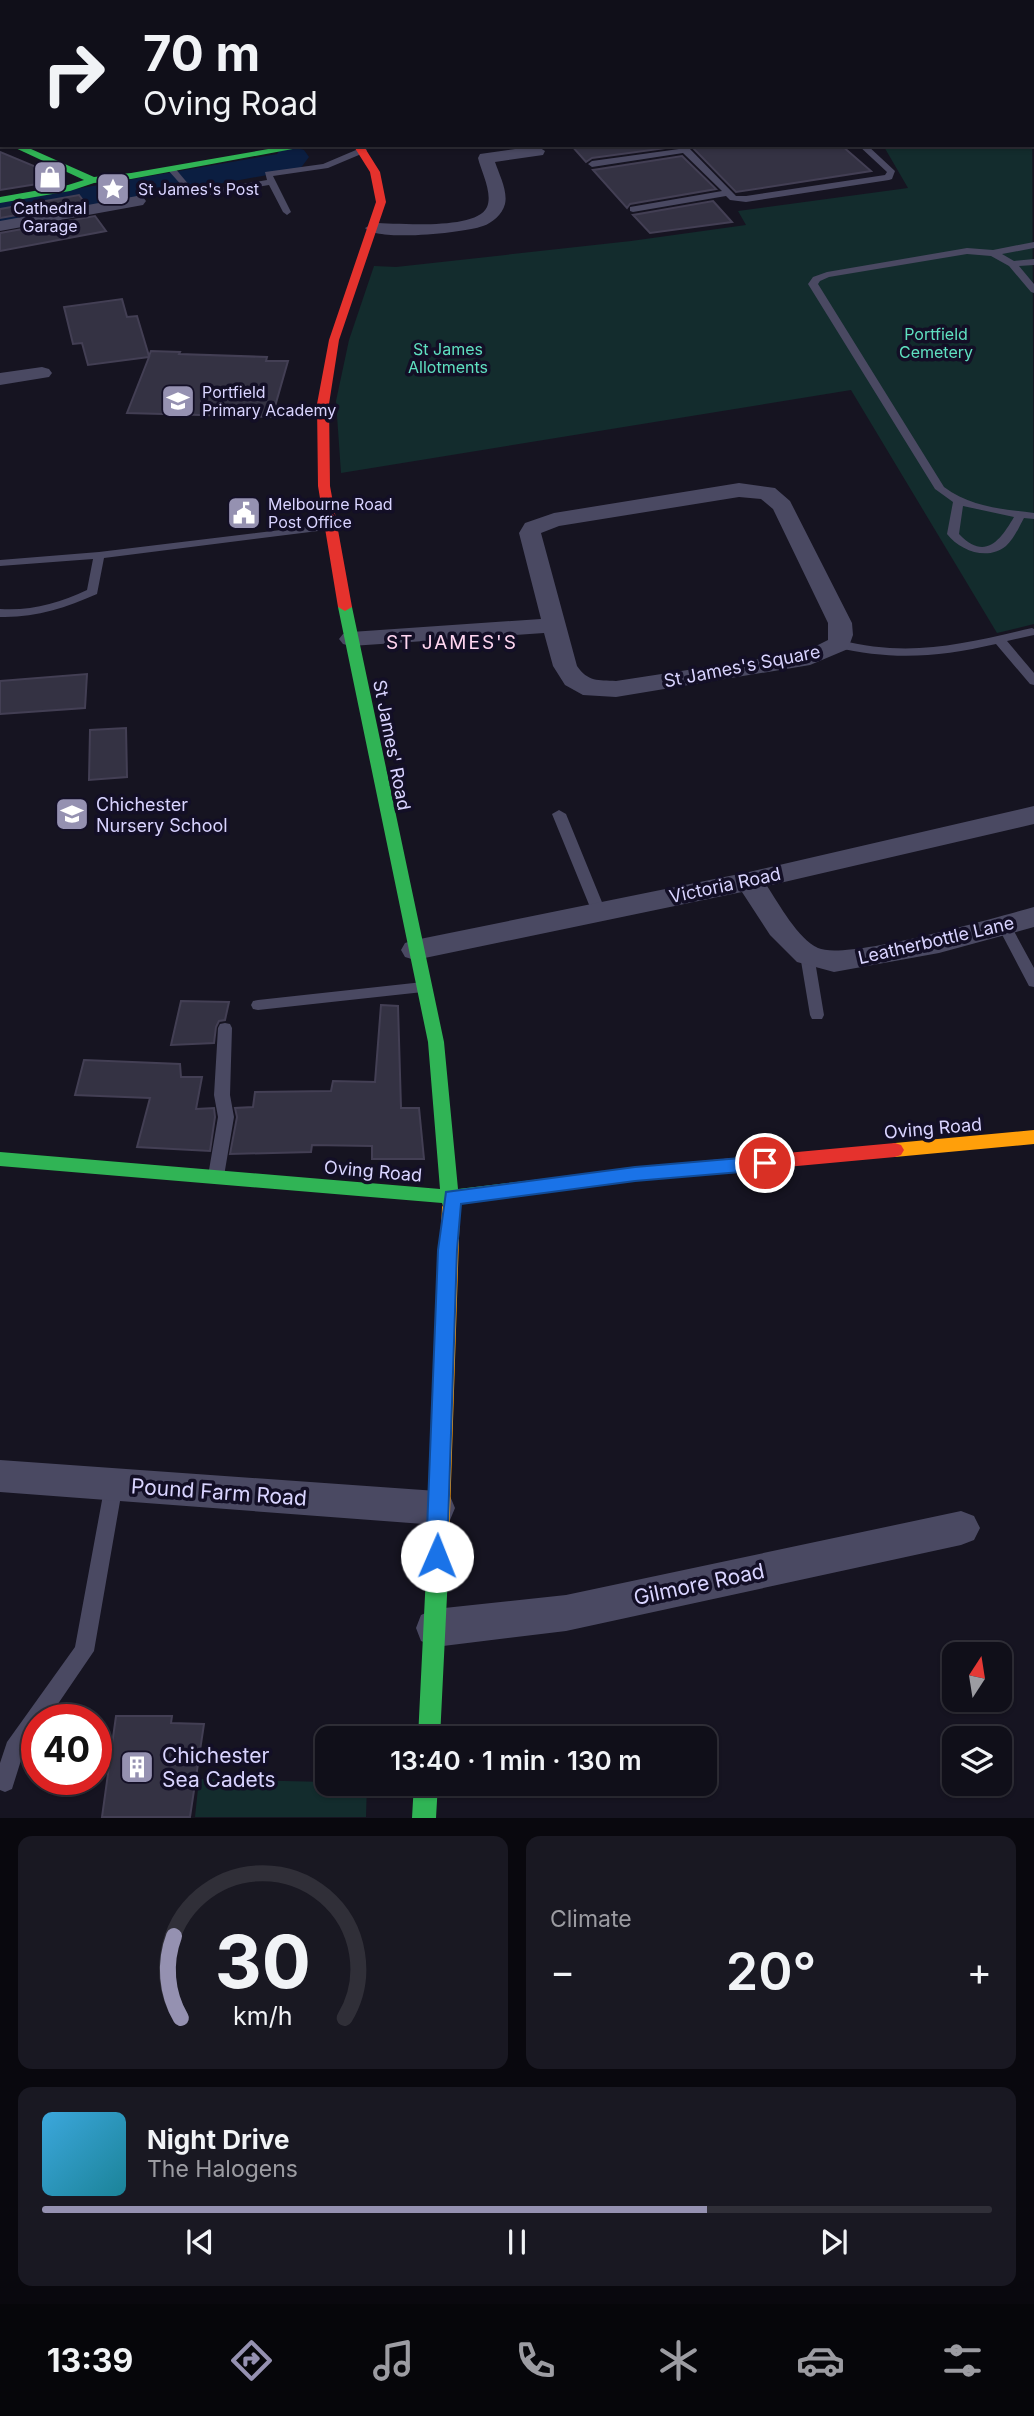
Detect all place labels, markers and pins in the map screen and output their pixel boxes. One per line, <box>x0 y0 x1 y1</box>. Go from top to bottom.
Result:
shop icon: Cathedral Garage <box>31 158 69 196</box>
place icon: St James's Post <box>94 170 132 208</box>
place label: St James's Post <box>138 179 259 199</box>
place label: Cathedral Garage <box>13 198 87 236</box>
school or university icon: Portfield Primary Academy <box>159 382 197 420</box>
place label: Portfield Primary Academy <box>202 382 336 420</box>
public building icon: Melbourne Road Post Office <box>225 494 263 532</box>
place label: Melbourne Road Post Office <box>268 494 393 532</box>
place label: Chichester Nursery School <box>96 794 228 836</box>
school or university icon: Chichester Nursery School <box>53 795 91 833</box>
pin <box>735 1133 795 1193</box>
place label: Chichester Sea Cadets <box>162 1743 276 1792</box>
building icon: Chichester Sea Cadets <box>118 1748 156 1786</box>

